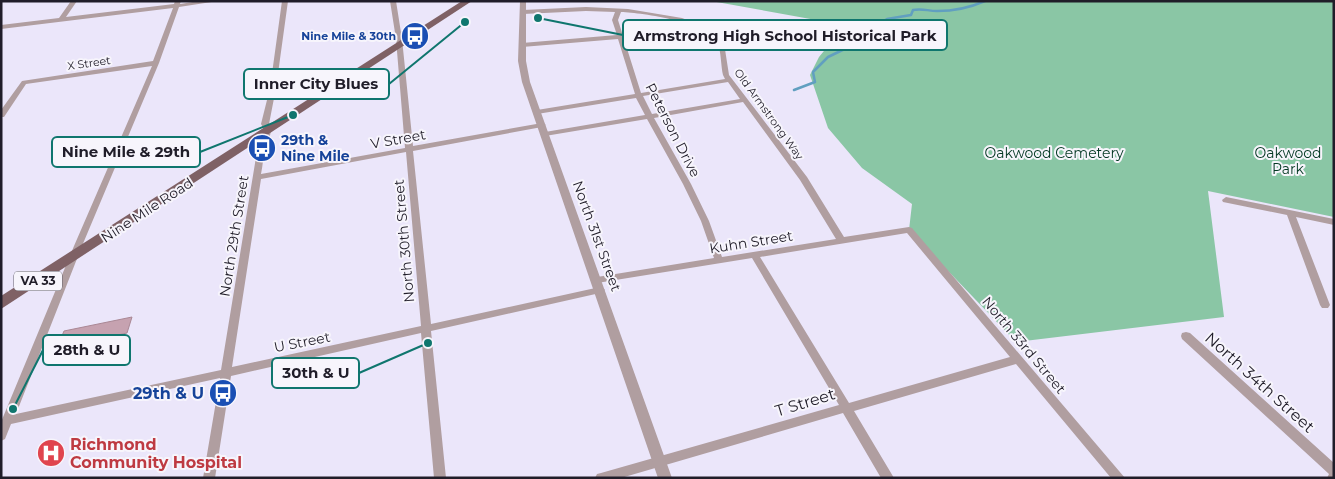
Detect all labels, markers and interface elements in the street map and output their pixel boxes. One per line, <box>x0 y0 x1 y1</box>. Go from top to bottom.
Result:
callout: Armstrong High School Historical Park <box>623 20 947 50</box>
bus stop icon: Nine Mile & 30th <box>400 21 430 51</box>
text: Armstrong High School Historical Park <box>632 26 937 45</box>
place label: Nine Mile & 30th <box>301 29 396 43</box>
street label: X Street <box>67 53 112 73</box>
street label: Old Armstrong Way <box>731 66 807 162</box>
callout: Inner City Blues <box>244 69 389 99</box>
text: Inner City Blues <box>254 74 378 93</box>
street label: Peterson Drive <box>642 80 704 180</box>
street label: V Street <box>369 125 427 153</box>
place label: 29th & Nine Mile <box>281 131 350 165</box>
bus stop icon: 29th & Nine Mile <box>247 133 277 163</box>
callout: Nine Mile & 29th <box>52 137 200 167</box>
text: Nine Mile & 29th <box>62 142 190 161</box>
park label: Oakwood Cemetery <box>984 144 1124 162</box>
park label: Oakwood Park <box>1254 144 1322 178</box>
street label: Nine Mile Road <box>97 173 197 247</box>
street label: North 29th Street <box>216 174 253 298</box>
street label: North 31st Street <box>569 178 625 294</box>
street label: North 30th Street <box>390 179 418 303</box>
street label: Kuhn Street <box>708 226 794 257</box>
road number: VA 33 <box>14 272 62 290</box>
street label: North 33rd Street <box>978 293 1070 398</box>
street label: U Street <box>272 328 332 356</box>
street label: North 34th Street <box>1201 328 1319 437</box>
callout: 28th & U <box>43 335 130 365</box>
text: 28th & U <box>54 340 120 359</box>
callout: 30th & U <box>272 358 359 388</box>
text: 30th & U <box>281 363 350 382</box>
bus stop icon: 29th & U <box>208 378 238 408</box>
place label: 29th & U <box>133 384 204 403</box>
street label: T Street <box>773 384 838 421</box>
place label: Richmond Community Hospital <box>70 435 242 472</box>
hospital icon: Richmond Community Hospital <box>36 438 66 468</box>

